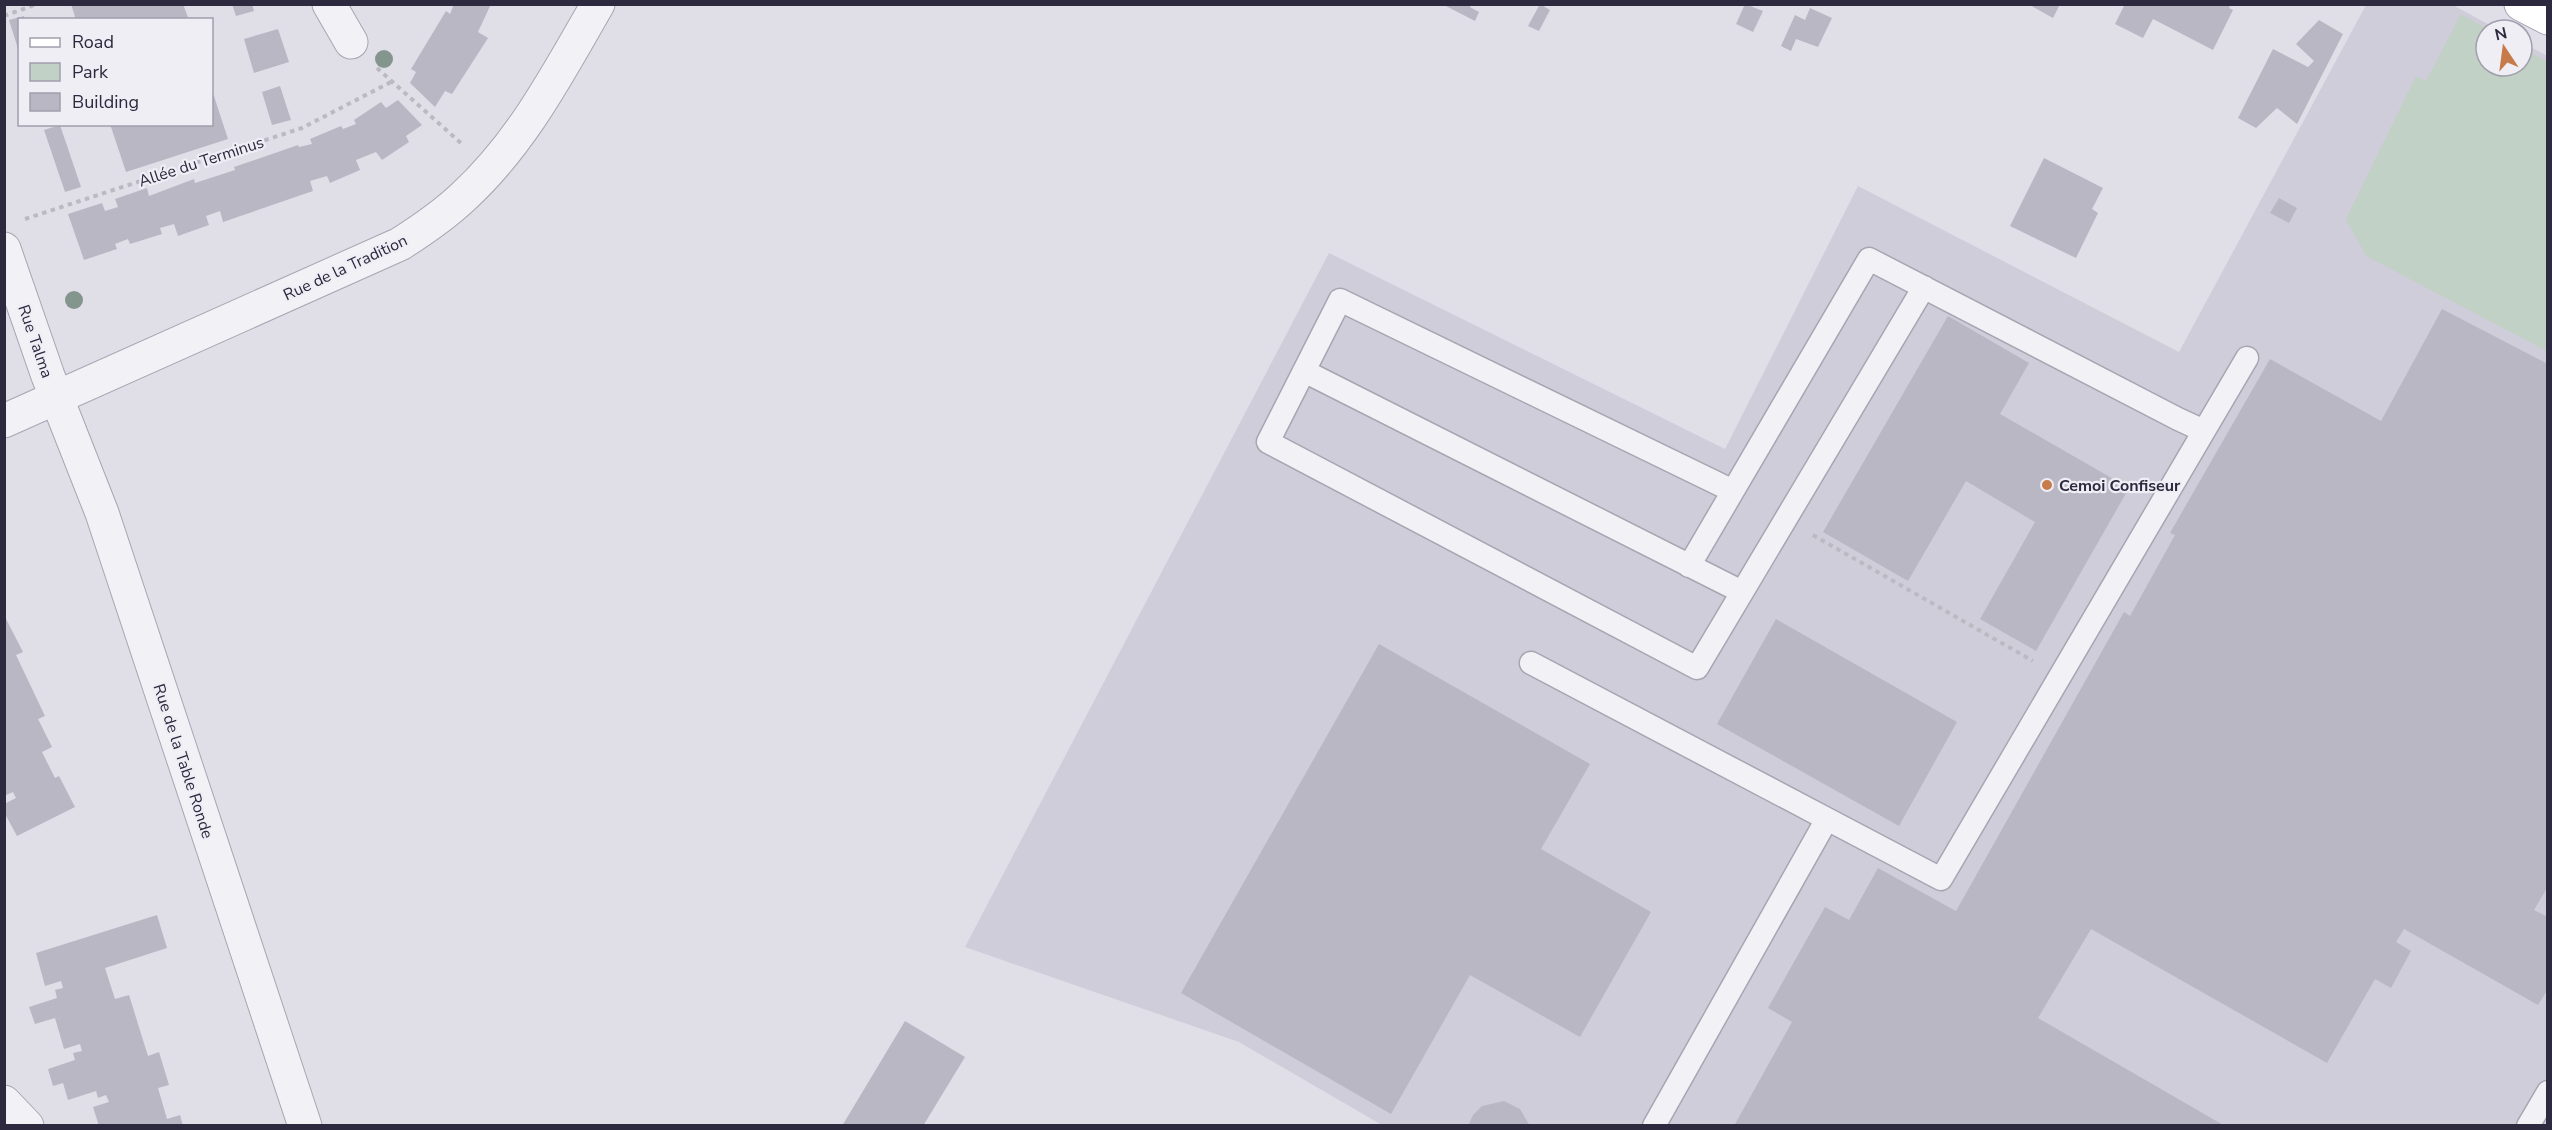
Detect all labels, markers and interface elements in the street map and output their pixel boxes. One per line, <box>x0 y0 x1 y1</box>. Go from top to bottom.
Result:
legend <box>18 18 213 126</box>
north arrow <box>2474 18 2534 78</box>
text: N <box>2493 22 2509 46</box>
text: Road <box>72 30 114 54</box>
text: Park <box>72 60 109 84</box>
text: Building <box>72 90 139 114</box>
street label: Allée du Terminus <box>136 131 267 193</box>
street label: Rue de la Tradition <box>280 230 411 306</box>
street label: Rue Talma <box>12 302 58 381</box>
place label: Cemoi Confiseur <box>2059 475 2181 497</box>
marker: Cemoi Confiseur <box>2040 478 2054 492</box>
street label: Rue de la Table Ronde <box>148 681 218 841</box>

